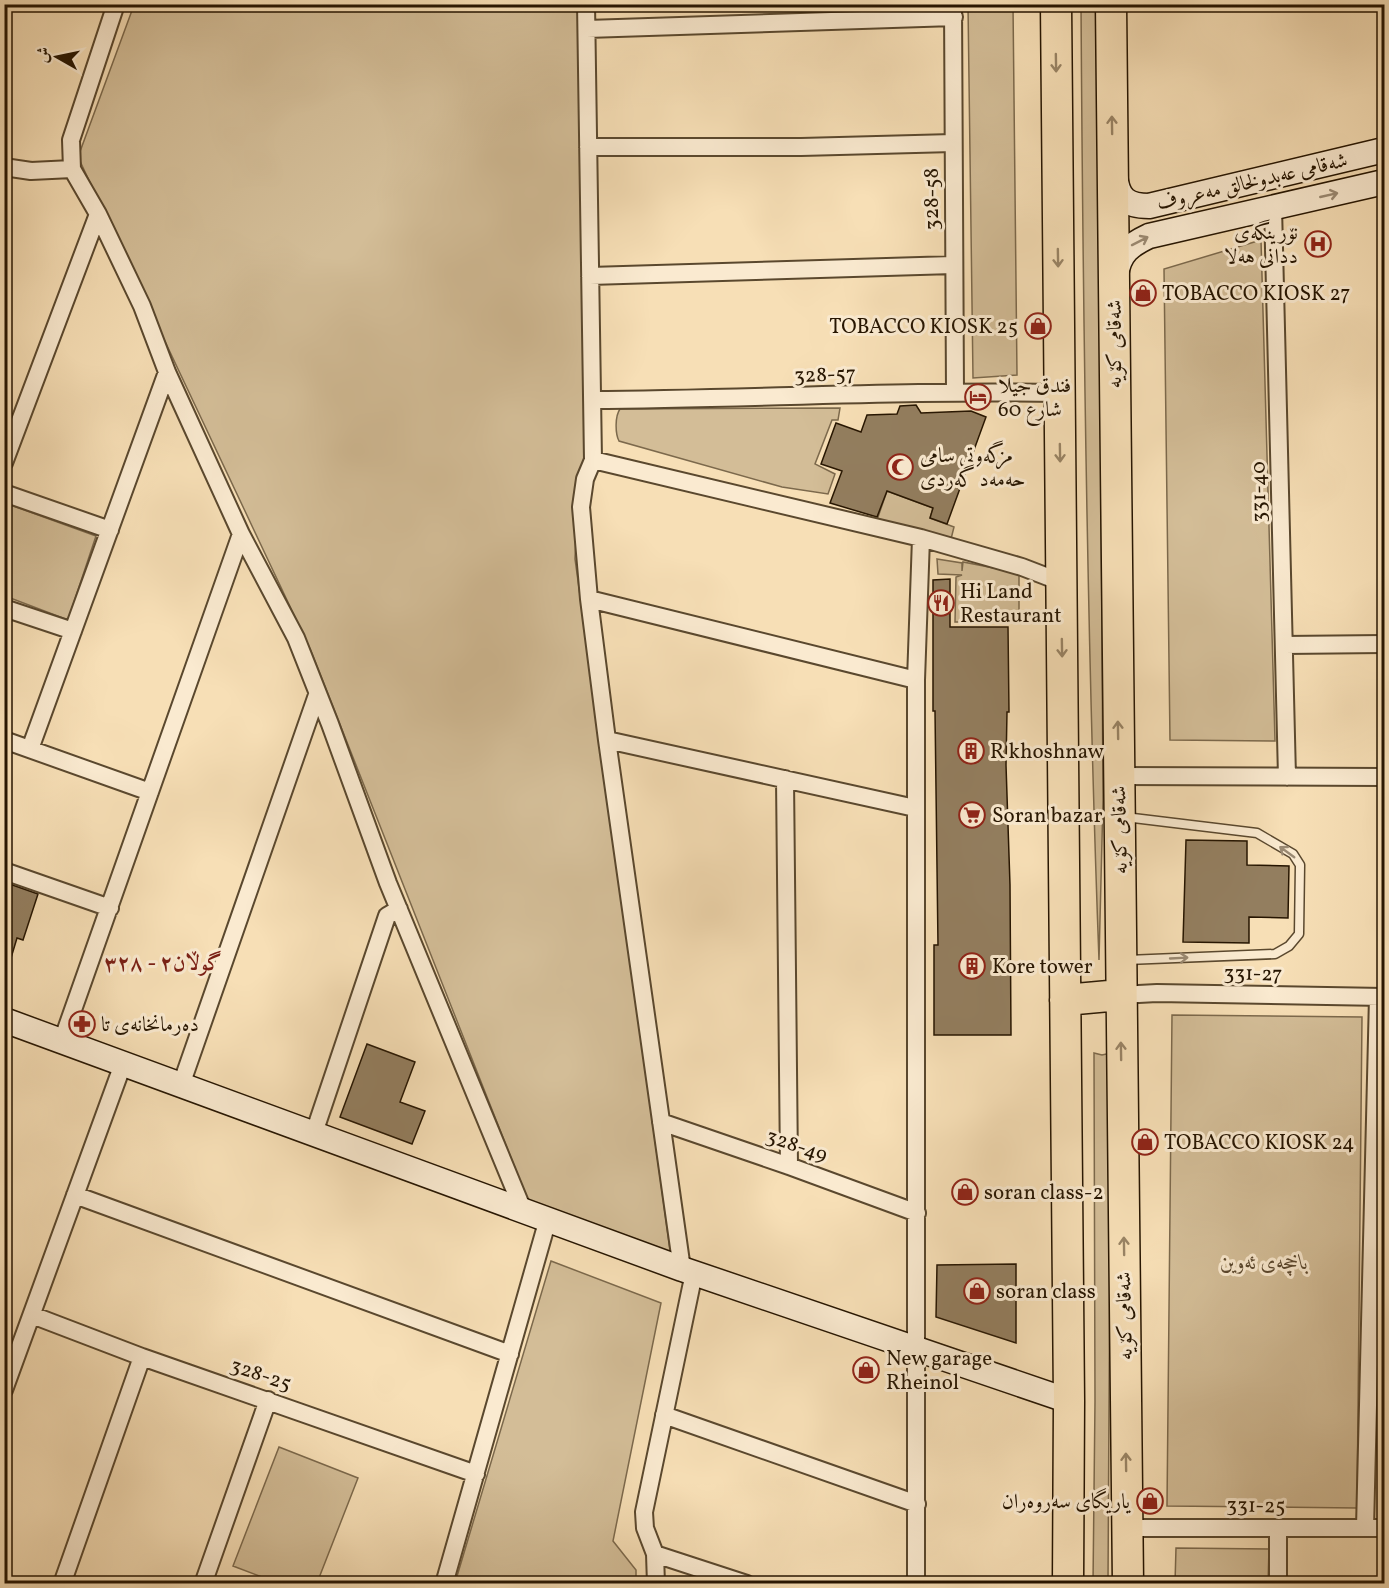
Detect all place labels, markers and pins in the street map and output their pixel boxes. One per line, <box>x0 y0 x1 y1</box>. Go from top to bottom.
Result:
place label: نۆرینگەی ددانی هەلا <box>1224 219 1298 272</box>
hospital icon: نۆرینگەی ددانی هەلا <box>1303 229 1333 259</box>
shop icon: TOBACCO KIOSK 27 <box>1128 278 1158 308</box>
place label: TOBACCO KIOSK 27 <box>1162 280 1350 309</box>
shop icon: TOBACCO KIOSK 25 <box>1023 311 1053 341</box>
place label: TOBACCO KIOSK 25 <box>829 313 1018 342</box>
place label: فندق جيلا شارع 60 <box>998 372 1071 427</box>
hotel icon: فندق جيلا شارع 60 <box>963 382 993 412</box>
place label: مزگەوتی سامی حەمەد گەردی <box>920 440 1026 495</box>
mosque icon: مزگەوتی سامی حەمەد گەردی <box>885 452 915 482</box>
place label: Hi Land Restaurant <box>960 578 1062 631</box>
restaurant icon: Hi Land Restaurant <box>926 588 956 618</box>
building icon: R khoshnaw <box>956 736 986 766</box>
place label: R khoshnaw <box>990 738 1104 767</box>
supermarket icon: Soran bazar <box>957 800 987 830</box>
place label: Soran bazar <box>992 802 1103 831</box>
building icon: Kore tower <box>957 951 987 981</box>
place label: Kore tower <box>992 953 1093 982</box>
pharmacy icon: دەرمانخانەی تا <box>67 1009 97 1039</box>
place label: دەرمانخانەی تا <box>101 1011 199 1040</box>
shop icon: TOBACCO KIOSK 24 <box>1130 1127 1160 1157</box>
place label: TOBACCO KIOSK 24 <box>1164 1129 1355 1158</box>
shop icon: soran class-2 <box>950 1177 980 1207</box>
place label: soran class-2 <box>984 1179 1104 1208</box>
shop icon: soran class <box>962 1276 992 1306</box>
place label: soran class <box>996 1278 1096 1307</box>
place label: New garage Rheinol <box>886 1345 992 1398</box>
shop icon: New garage Rheinol <box>851 1355 881 1385</box>
shop icon: یاریگای سەروەران <box>1135 1486 1165 1516</box>
place label: یاریگای سەروەران <box>1002 1488 1131 1517</box>

